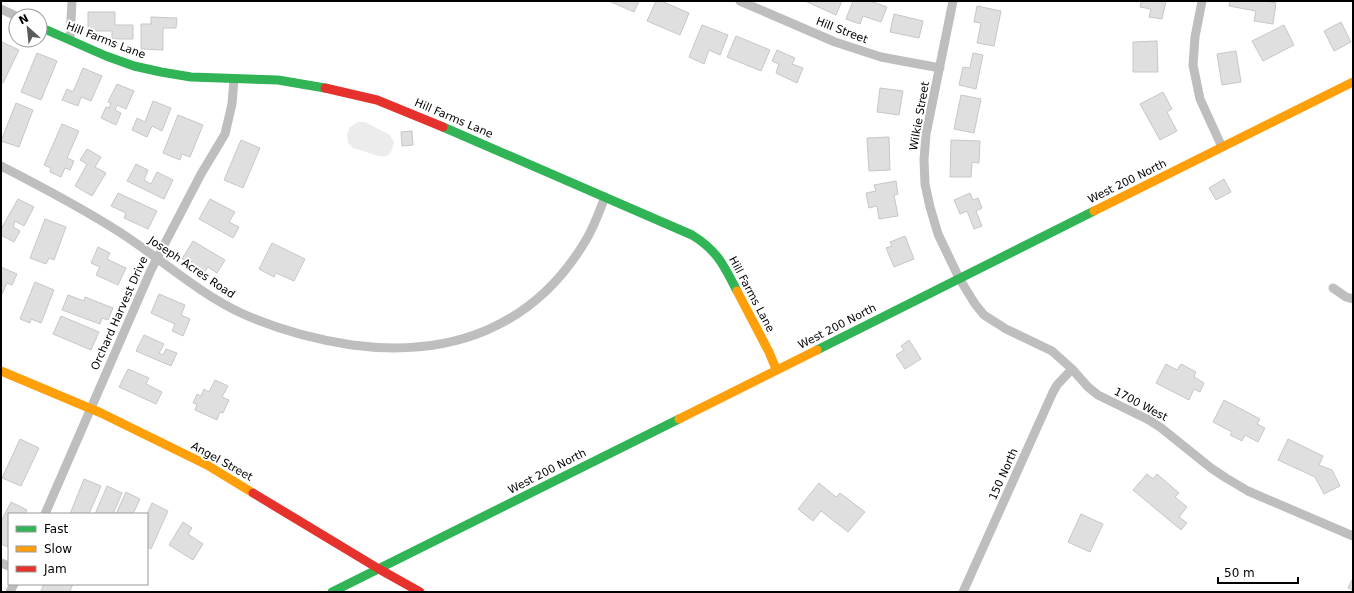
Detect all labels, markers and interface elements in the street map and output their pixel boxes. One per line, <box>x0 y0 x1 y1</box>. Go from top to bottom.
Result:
north arrow <box>8 8 48 48</box>
text: N <box>17 12 31 27</box>
street label: Hill Street <box>814 15 870 47</box>
street label: Hill Farms Lane <box>64 19 148 62</box>
street label: Wilkie Street <box>907 80 932 152</box>
street label: Hill Farms Lane <box>413 96 495 141</box>
street label: West 200 North <box>1086 157 1169 206</box>
street label: Joseph Acres Road <box>145 233 237 301</box>
street label: Orchard Harvest Drive <box>88 254 151 372</box>
street label: Hill Farms Lane <box>726 254 777 335</box>
street label: West 200 North <box>796 301 878 352</box>
street label: 1700 West <box>1112 385 1170 424</box>
street label: Angel Street <box>189 439 255 484</box>
street label: West 200 North <box>506 446 588 497</box>
street label: 150 North <box>986 446 1021 502</box>
legend <box>8 513 148 585</box>
text: Fast <box>44 522 68 536</box>
text: Slow <box>44 542 72 556</box>
scale bar <box>1218 559 1298 585</box>
text: Jam <box>43 562 67 576</box>
text: 50 m <box>1224 566 1255 580</box>

